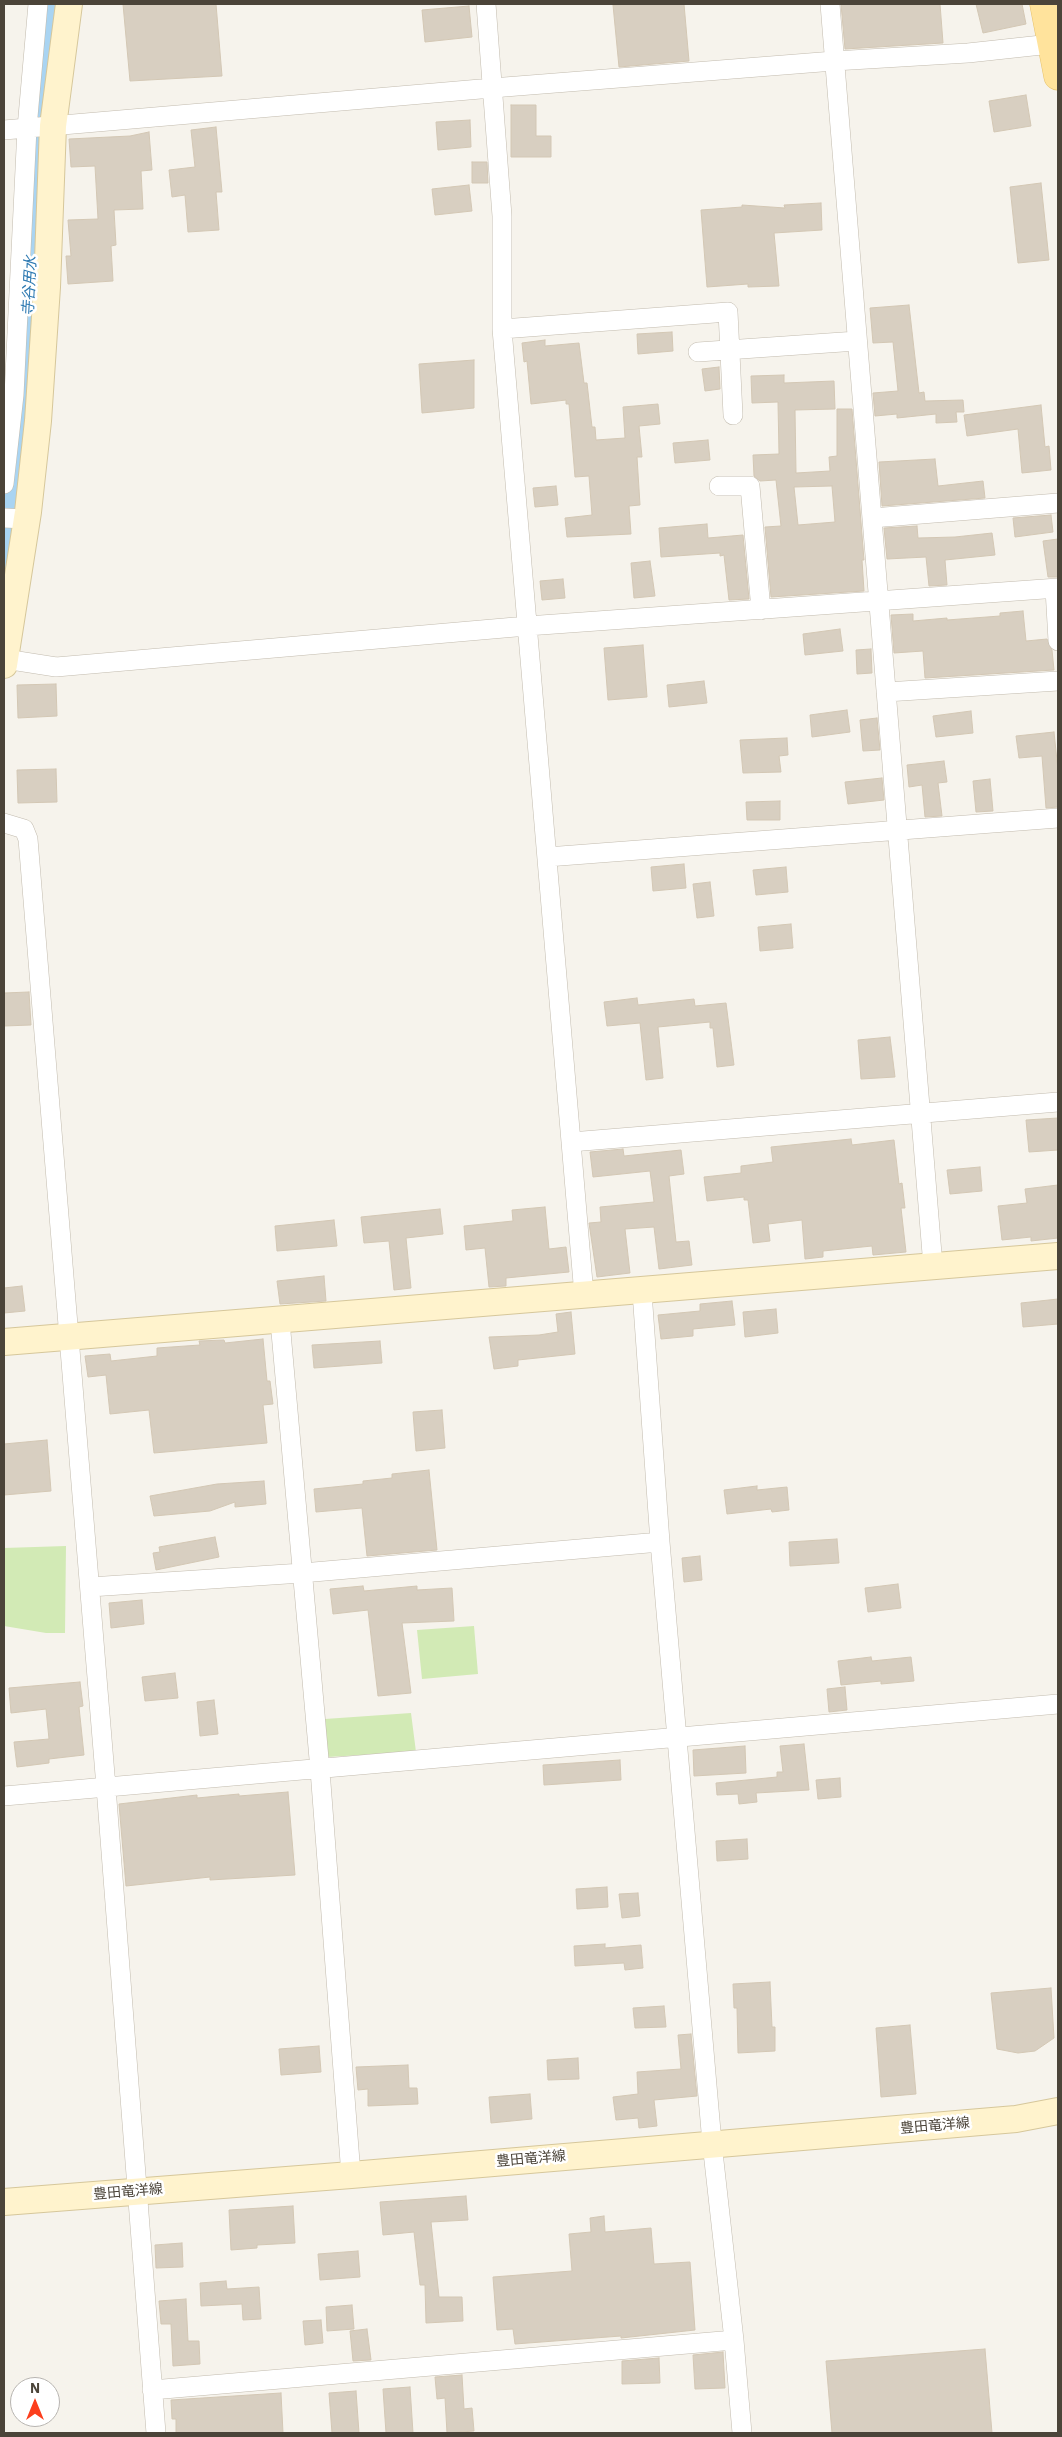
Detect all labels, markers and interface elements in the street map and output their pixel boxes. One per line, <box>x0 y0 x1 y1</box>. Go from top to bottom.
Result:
water label: 寺谷用水 <box>19 256 41 316</box>
street label: 豊田竜洋線 <box>899 2115 971 2137</box>
street label: 豊田竜洋線 <box>495 2148 567 2170</box>
street label: 豊田竜洋線 <box>92 2181 164 2203</box>
north arrow <box>10 2377 60 2427</box>
text: N <box>30 2379 40 2397</box>

